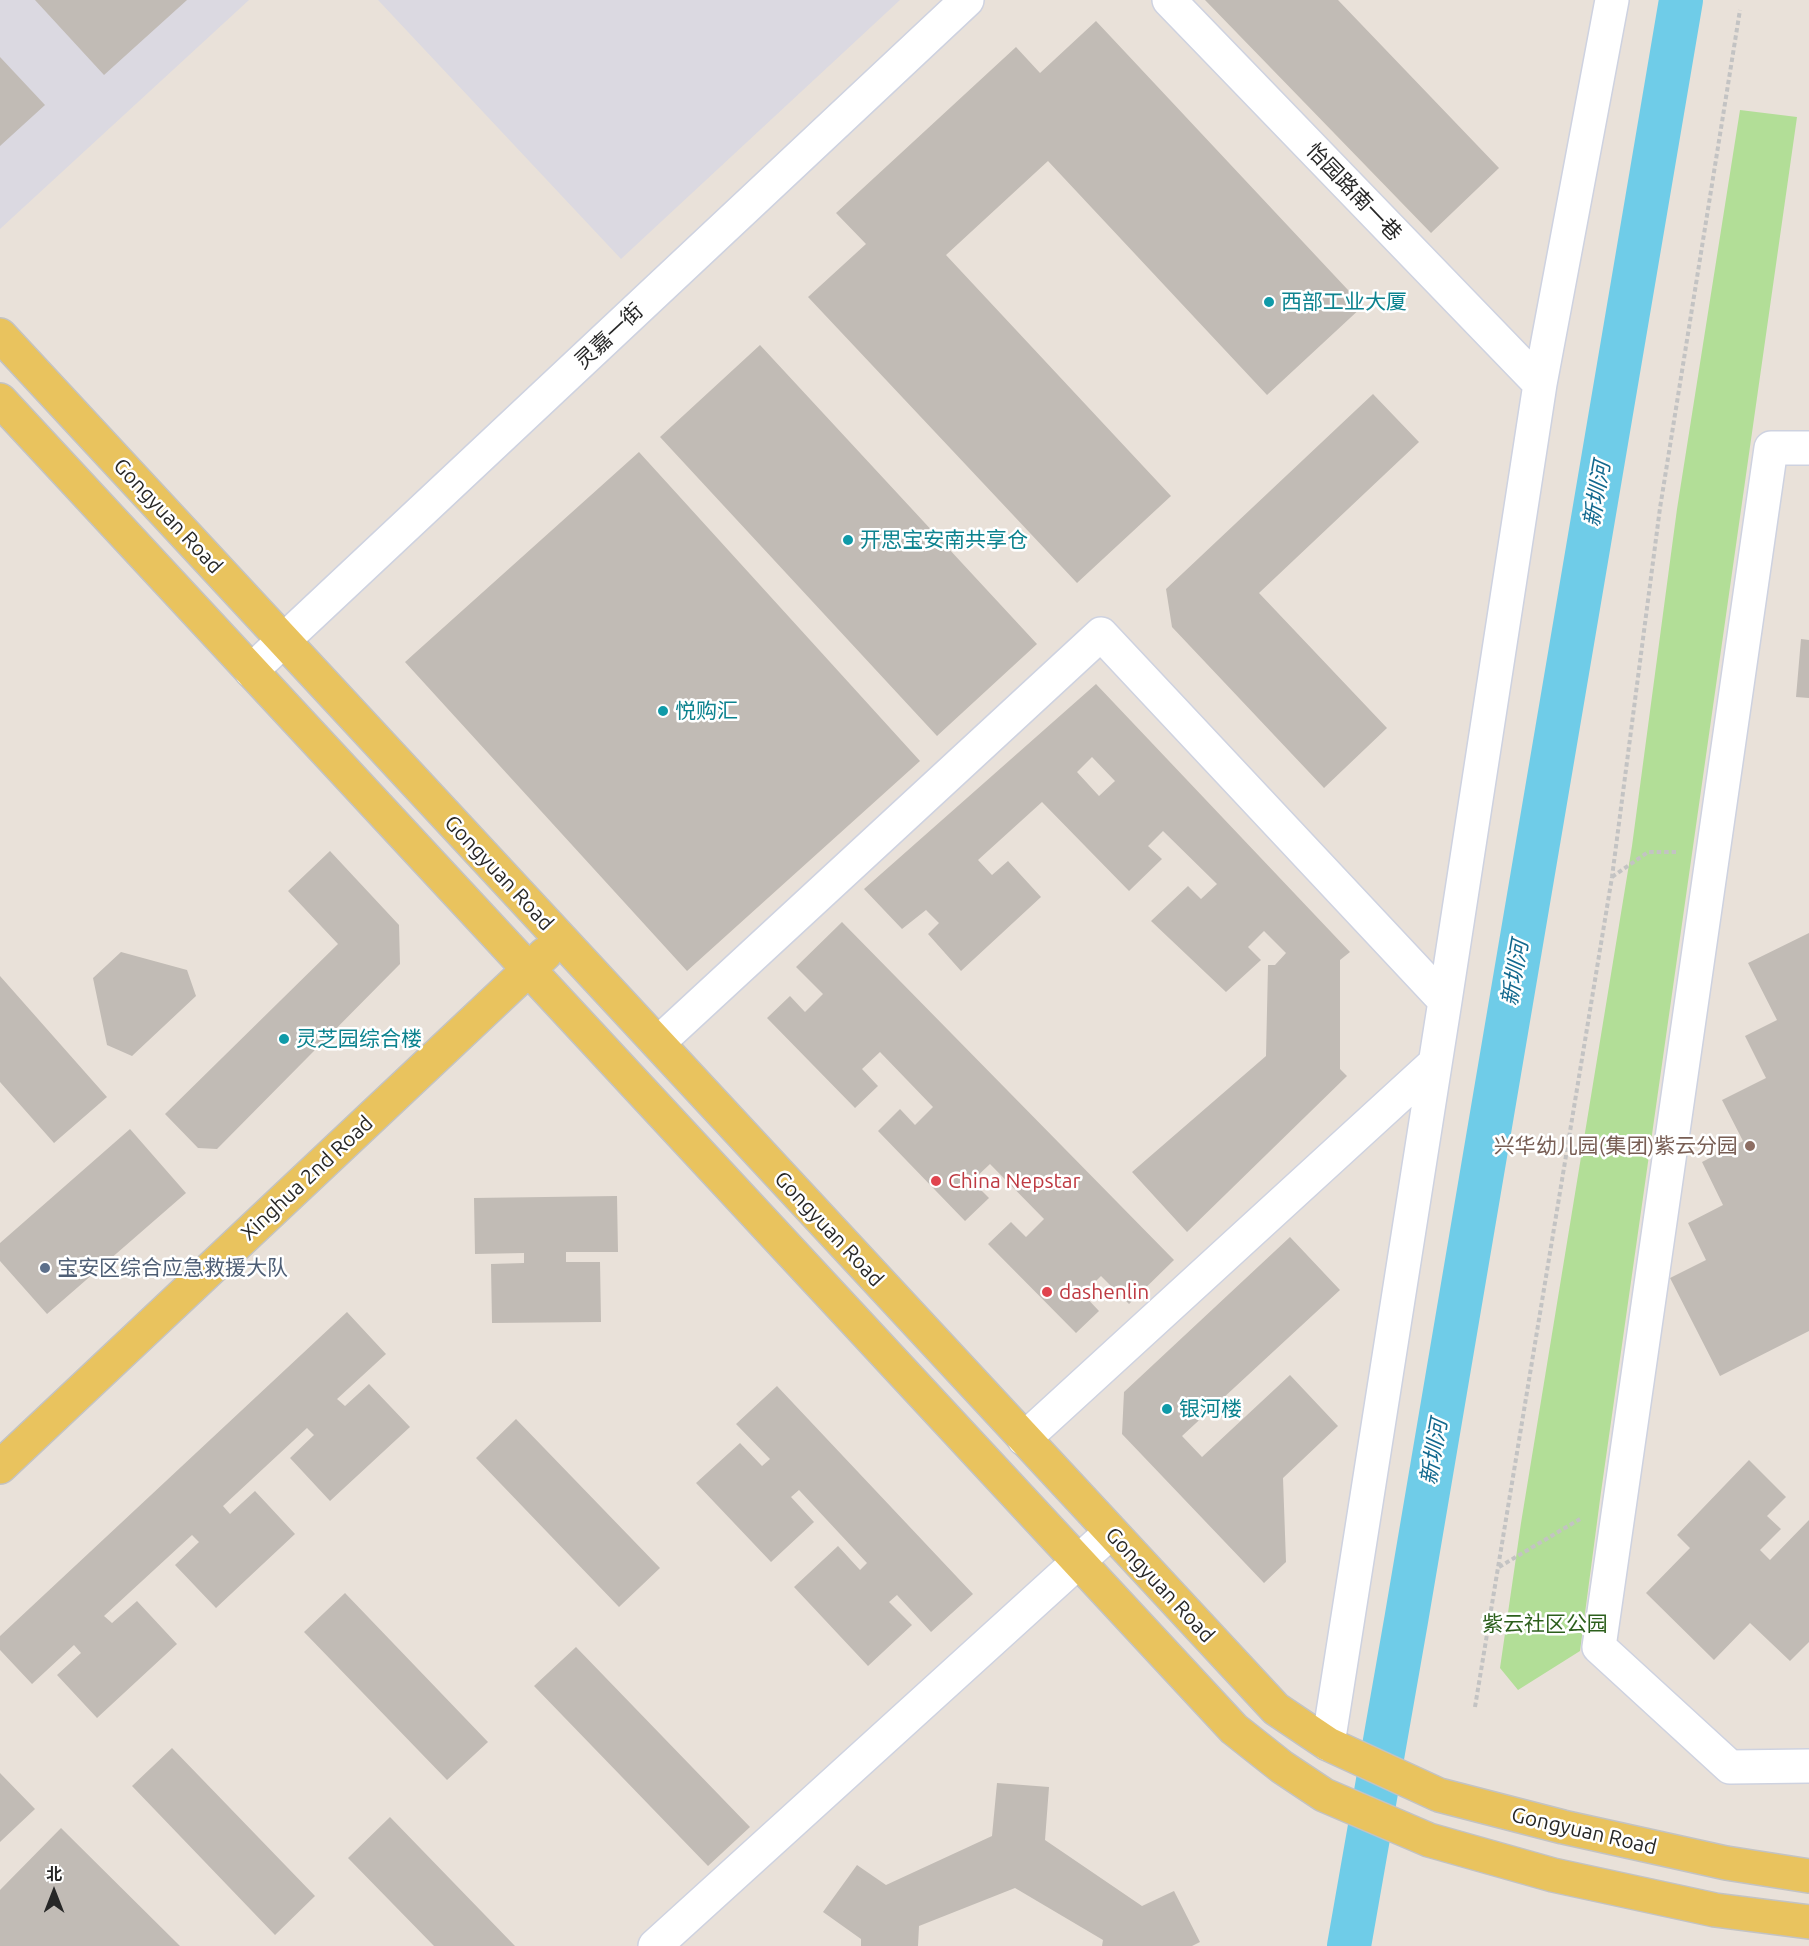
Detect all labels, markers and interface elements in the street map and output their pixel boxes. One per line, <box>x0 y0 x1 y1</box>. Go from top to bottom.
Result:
street label: 怡园路南一巷 <box>1301 138 1407 246</box>
place label: 西部工业大厦 <box>1281 289 1407 315</box>
marker: 西部工业大厦 <box>1262 295 1276 309</box>
street label: 灵嘉一街 <box>570 298 648 374</box>
street label: Gongyuan Road <box>108 453 228 579</box>
water label: 新圳河 <box>1578 459 1616 529</box>
place label: 开思宝安南共享仓 <box>860 527 1028 553</box>
marker: 开思宝安南共享仓 <box>841 533 855 547</box>
place label: 悦购汇 <box>675 698 738 724</box>
marker: 悦购汇 <box>656 704 670 718</box>
street label: Gongyuan Road <box>439 810 559 936</box>
water label: 新圳河 <box>1496 938 1534 1008</box>
place label: 灵芝园综合楼 <box>296 1026 422 1052</box>
marker: 灵芝园综合楼 <box>277 1032 291 1046</box>
street label: Xinghua 2nd Road <box>236 1110 378 1246</box>
place label: 兴华幼儿园(集团)紫云分园 <box>1494 1133 1738 1159</box>
marker: 兴华幼儿园(集团)紫云分园 <box>1743 1139 1757 1153</box>
street label: Gongyuan Road <box>769 1166 889 1292</box>
place label: China Nepstar <box>948 1168 1081 1194</box>
marker: China Nepstar <box>929 1174 943 1188</box>
place label: 宝安区综合应急救援大队 <box>57 1255 288 1281</box>
marker: 宝安区综合应急救援大队 <box>38 1261 52 1275</box>
place label: dashenlin <box>1059 1279 1149 1305</box>
marker: dashenlin <box>1040 1285 1054 1299</box>
place label: 银河楼 <box>1179 1396 1242 1422</box>
marker: 银河楼 <box>1160 1402 1174 1416</box>
water label: 新圳河 <box>1415 1417 1453 1487</box>
street label: Gongyuan Road <box>1100 1522 1220 1648</box>
park label: 紫云社区公园 <box>1482 1611 1608 1637</box>
street label: Gongyuan Road <box>1509 1802 1659 1860</box>
north arrow <box>24 1862 84 1922</box>
text: 北 <box>46 1865 62 1883</box>

